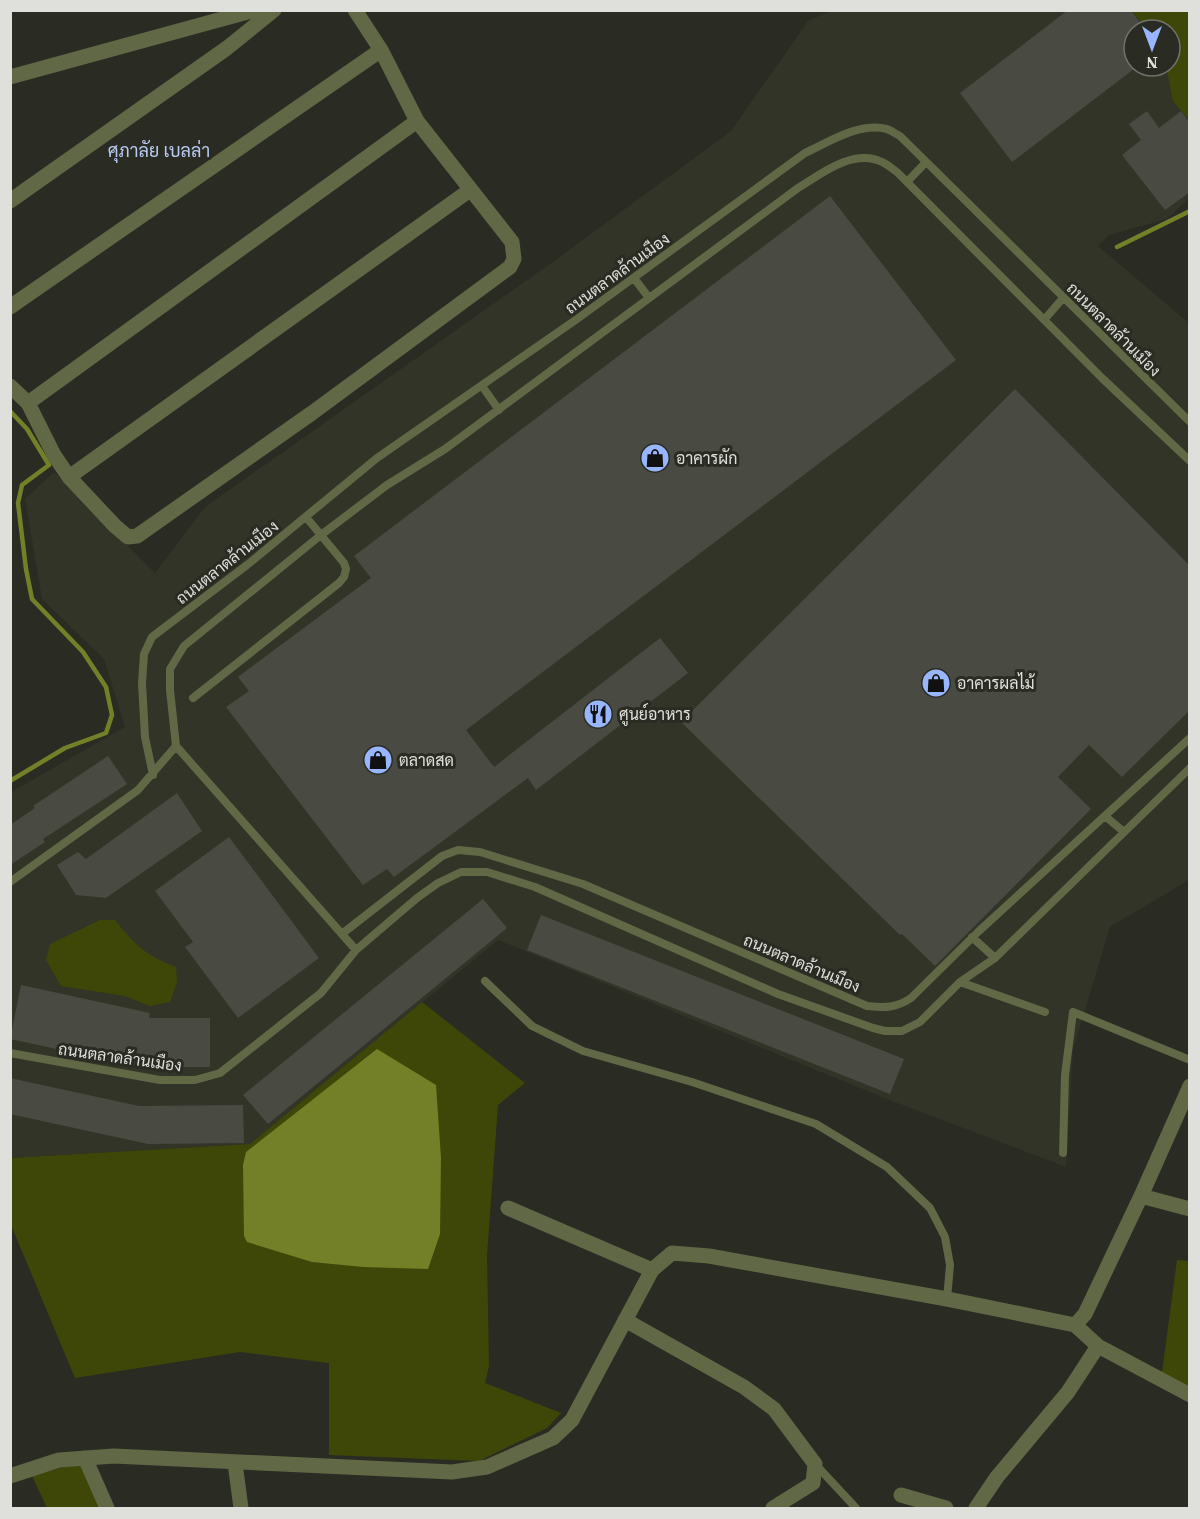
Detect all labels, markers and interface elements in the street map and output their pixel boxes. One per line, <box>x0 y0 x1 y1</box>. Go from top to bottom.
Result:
north arrow <box>1122 18 1182 78</box>
text: N <box>1146 52 1158 74</box>
district label: ศุภาลัย เบลล่า <box>108 138 210 163</box>
street label: ถนนตลาดล้านเมือง <box>560 227 674 319</box>
street label: ถนนตลาดล้านเมือง <box>1062 277 1166 381</box>
shop icon: อาคารผัก <box>639 442 671 474</box>
place label: อาคารผัก <box>676 447 737 469</box>
street label: ถนนตลาดล้านเมือง <box>171 515 283 609</box>
shop icon: อาคารผลไม้ <box>920 667 952 699</box>
place label: อาคารผลไม้ <box>957 672 1036 694</box>
restaurant icon: ศูนย์อาหาร <box>582 698 614 730</box>
place label: ศูนย์อาหาร <box>619 702 691 726</box>
shop icon: ตลาดสด <box>362 744 394 776</box>
place label: ตลาดสด <box>399 749 454 771</box>
street label: ถนนตลาดล้านเมือง <box>740 929 864 997</box>
street label: ถนนตลาดล้านเมือง <box>57 1037 183 1077</box>

